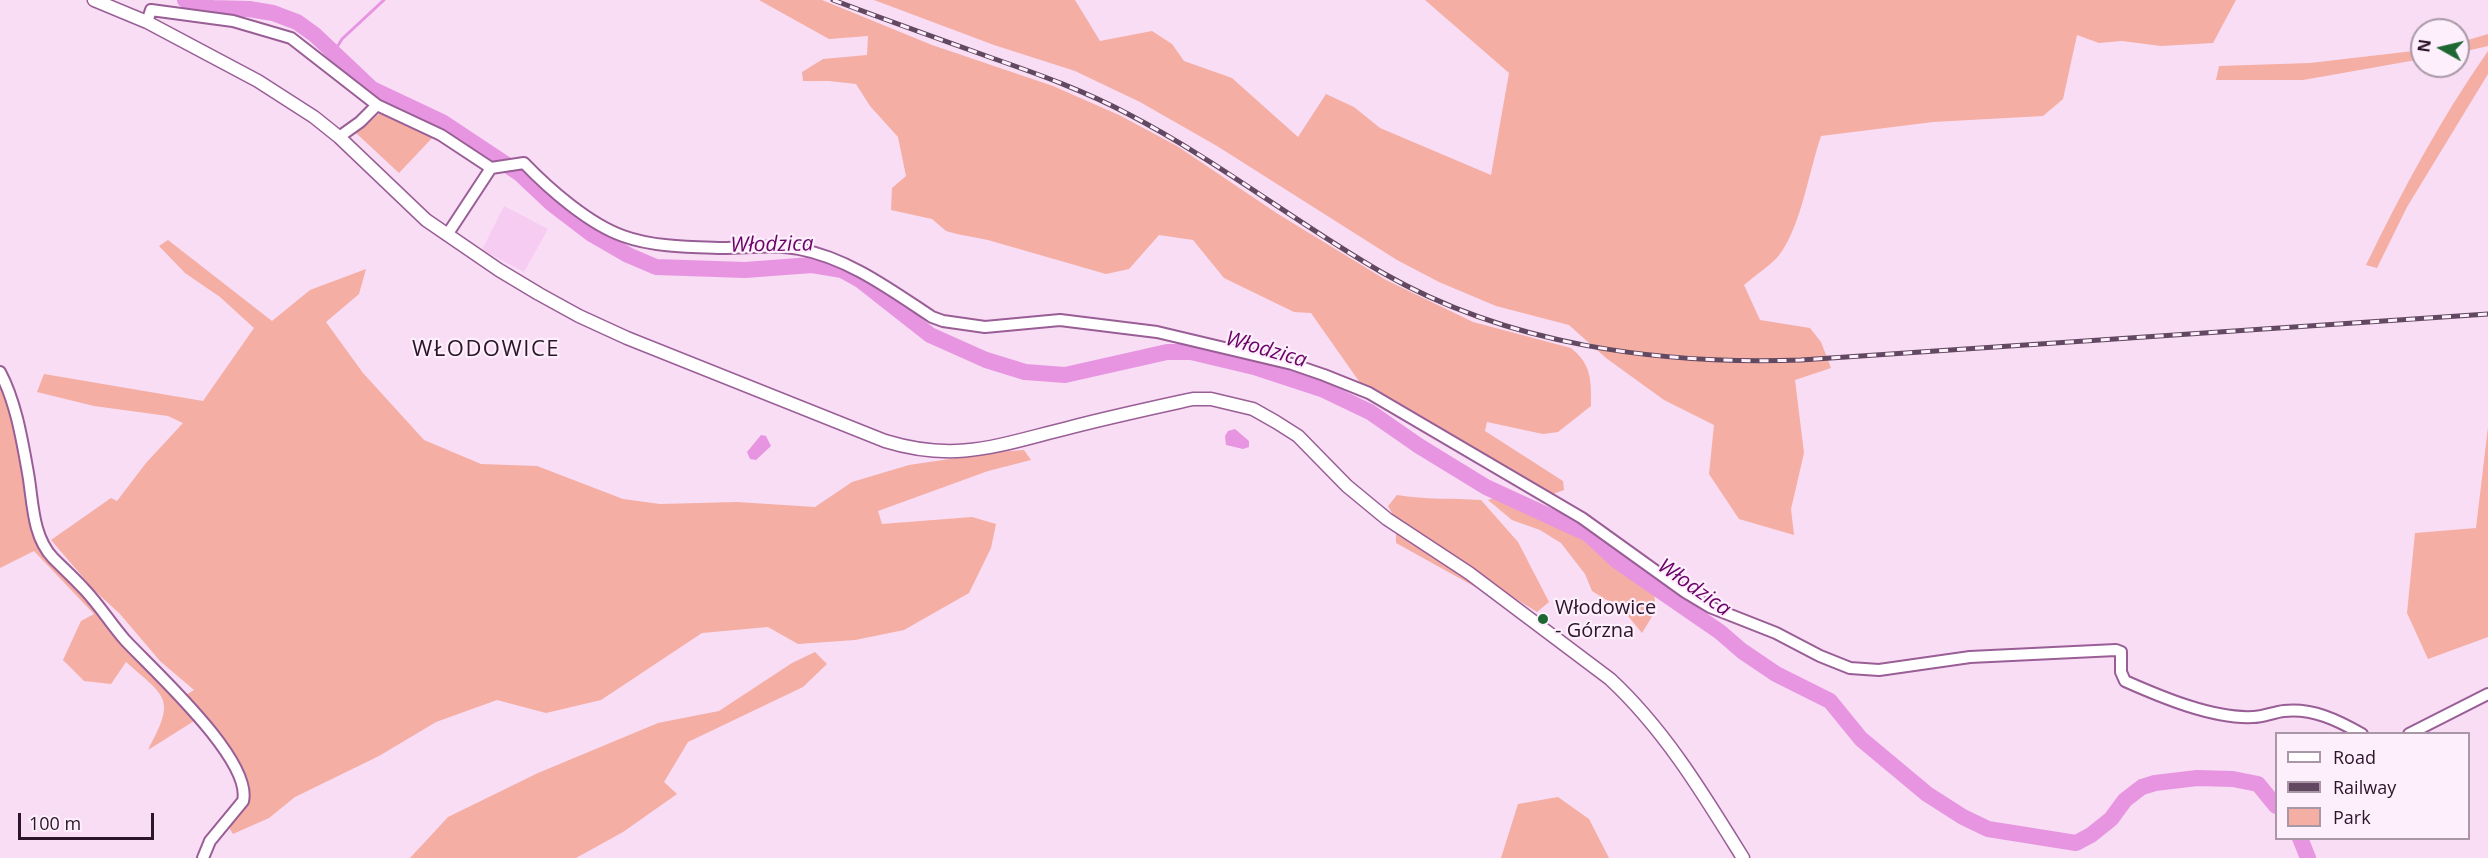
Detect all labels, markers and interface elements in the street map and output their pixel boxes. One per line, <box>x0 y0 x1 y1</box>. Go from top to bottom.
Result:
north arrow <box>2410 18 2470 78</box>
text: N <box>2412 38 2436 54</box>
water label: Włodzica <box>730 232 814 258</box>
water label: Włodzica <box>1223 326 1309 374</box>
district label: WŁODOWICE <box>412 337 560 363</box>
water label: Włodzica <box>1653 554 1735 622</box>
place label: Włodowice - Górzna <box>1555 596 1656 643</box>
marker: Włodowice - Górzna <box>1536 612 1550 626</box>
legend <box>2275 732 2470 840</box>
text: Road <box>2333 745 2376 769</box>
text: Railway <box>2333 775 2396 799</box>
scale bar <box>21 801 158 839</box>
text: Park <box>2333 805 2371 829</box>
text: 100 m <box>29 811 81 835</box>

